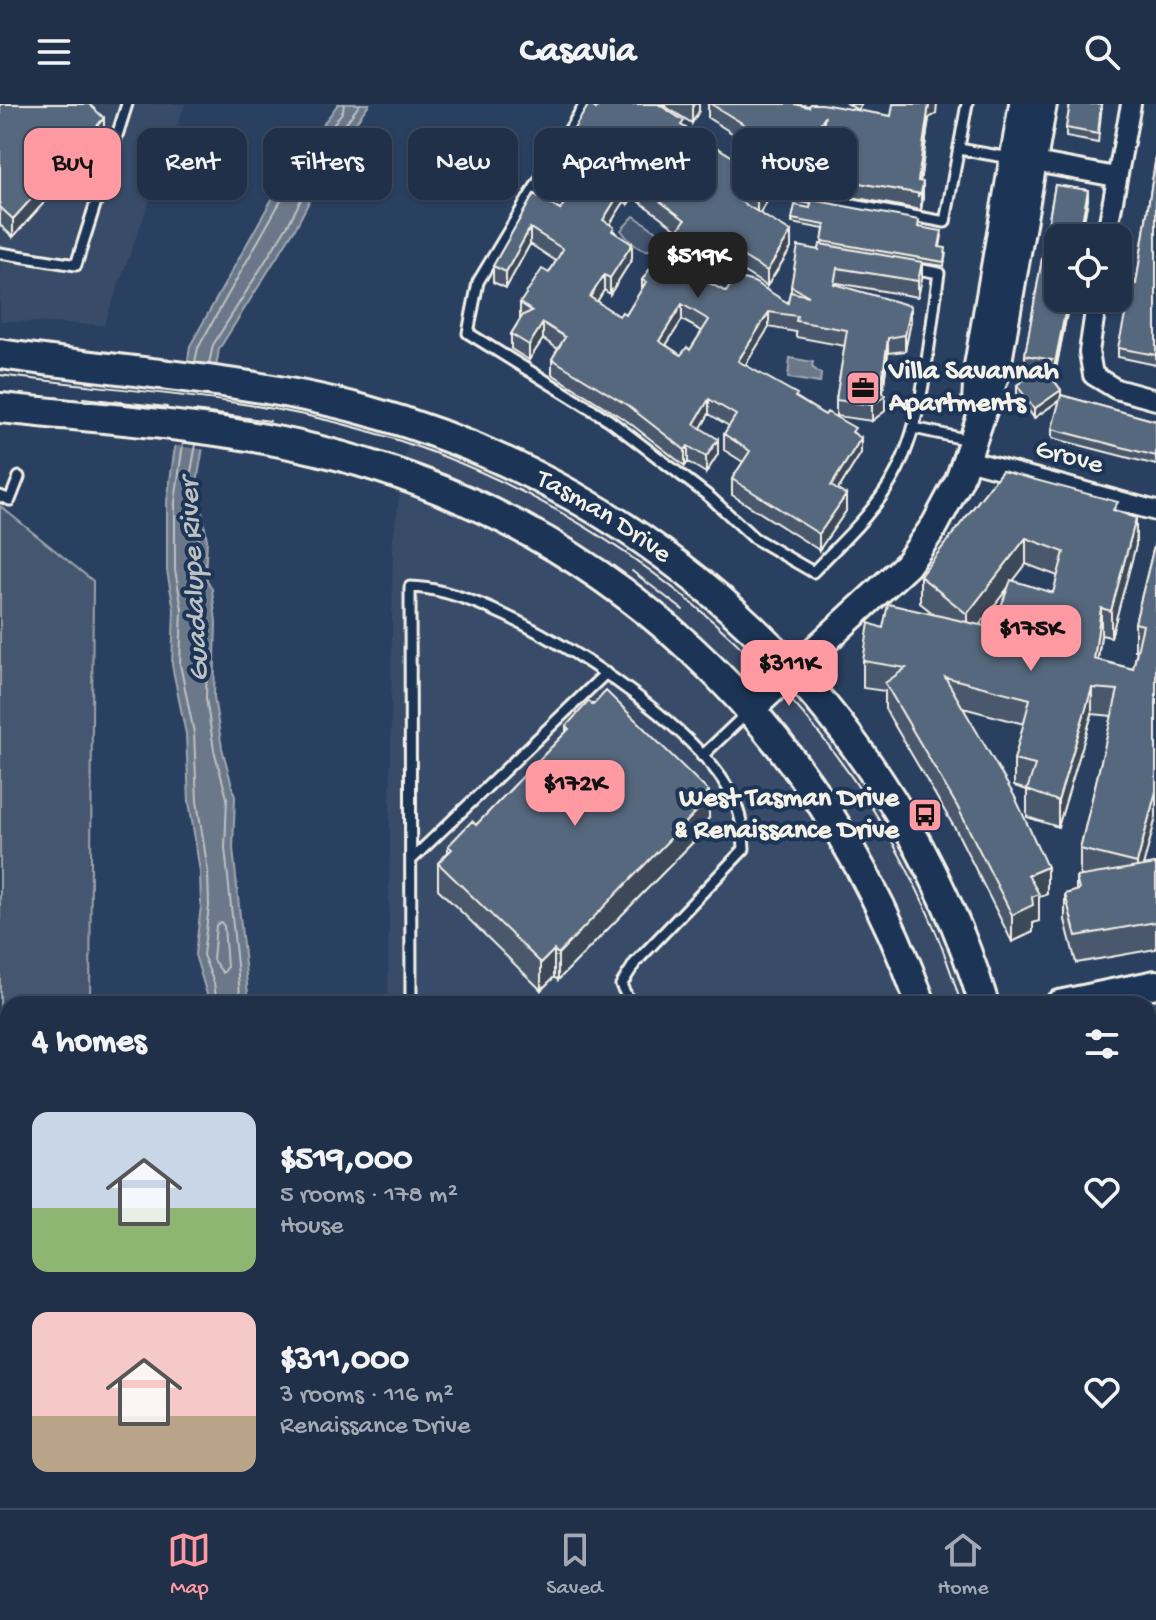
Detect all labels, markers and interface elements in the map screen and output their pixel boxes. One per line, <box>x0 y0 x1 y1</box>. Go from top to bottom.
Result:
icon: menu <box>32 30 76 74</box>
icon: search <box>1080 30 1124 74</box>
text: Casavia <box>520 31 636 74</box>
chip: Buy <box>24 128 121 200</box>
chip: Rent <box>137 128 247 200</box>
chip: Filters <box>263 128 392 200</box>
chip: New <box>408 128 518 200</box>
chip: Apartment <box>534 128 716 200</box>
chip: House <box>732 128 857 200</box>
map controls <box>1044 224 1132 312</box>
button: locate <box>1044 224 1132 312</box>
pin: $519K <box>642 232 754 300</box>
text: $519K <box>666 242 730 273</box>
place label: Villa Savannah Apartments <box>887 356 1059 421</box>
office icon: Villa Savannah Apartments <box>844 369 882 407</box>
street label: Grove <box>1031 433 1107 483</box>
street label: Tasman Drive <box>529 462 678 571</box>
water label: Guadalupe River <box>173 472 219 683</box>
pin: $175K <box>975 605 1087 673</box>
text: $175K <box>999 615 1063 646</box>
pin: $311K <box>733 640 845 708</box>
text: $311K <box>759 650 819 681</box>
pin: $172K <box>519 760 631 828</box>
text: $172K <box>544 770 606 801</box>
place label: West Tasman Drive & Renaissance Drive <box>674 783 901 848</box>
bus stop icon: West Tasman Drive & Renaissance Drive <box>906 796 944 834</box>
icon: filters <box>1080 1022 1124 1066</box>
text: 4 homes <box>32 1024 146 1064</box>
text: $519,000 <box>280 1141 413 1181</box>
icon: home <box>96 1144 192 1240</box>
icon: heart <box>1080 1170 1124 1214</box>
text: 5 rooms · 178 m² <box>280 1181 458 1212</box>
text: House <box>280 1212 344 1243</box>
text: $311,000 <box>280 1341 409 1381</box>
icon: home <box>96 1344 192 1440</box>
icon: heart <box>1080 1370 1124 1414</box>
text: 3 rooms · 116 m² <box>280 1381 453 1412</box>
text: Renaissance Drive <box>280 1412 470 1443</box>
tab: Map <box>167 1528 211 1602</box>
tab: Saved <box>546 1528 603 1602</box>
tab: Home <box>938 1528 989 1602</box>

